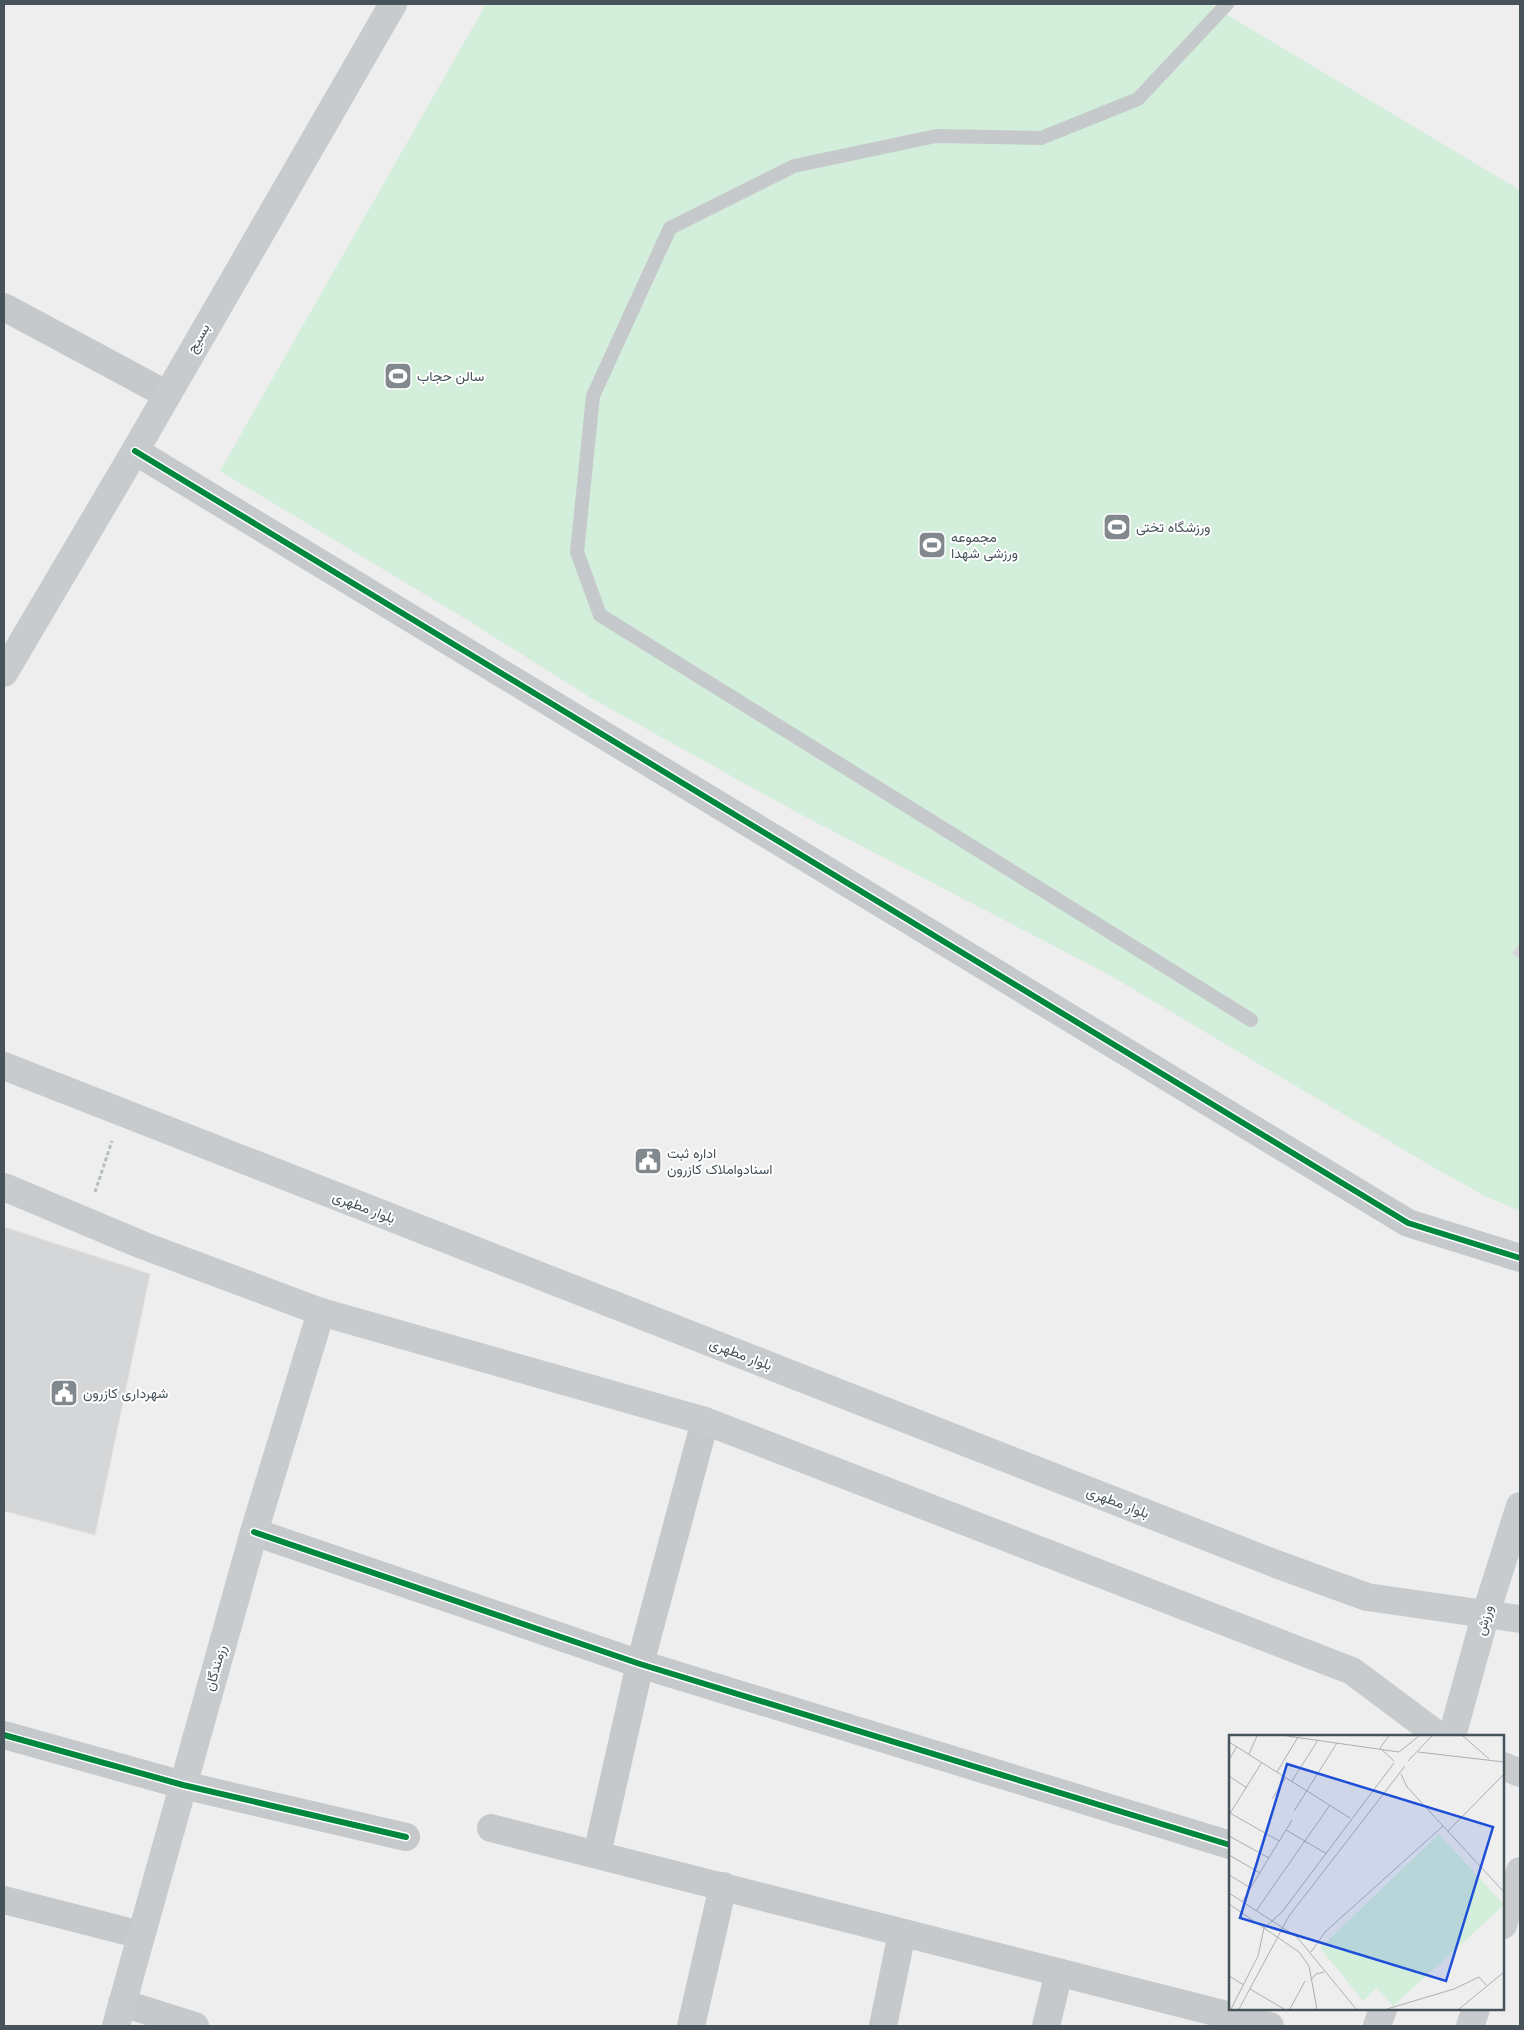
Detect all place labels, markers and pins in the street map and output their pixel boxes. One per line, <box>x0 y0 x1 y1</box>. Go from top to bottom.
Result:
sports icon: سالن حجاب <box>383 361 413 391</box>
place label: سالن حجاب <box>417 367 484 385</box>
sports icon: ورزشگاه تختی <box>1102 512 1132 542</box>
place label: ورزشگاه تختی <box>1136 518 1211 536</box>
place label: مجموعه ورزشی شهدا <box>951 528 1018 562</box>
sports icon: مجموعه ورزشی شهدا <box>917 530 947 560</box>
place label: اداره ثبت اسنادواملاک کازرون <box>667 1144 772 1178</box>
public building icon: اداره ثبت اسنادواملاک کازرون <box>633 1146 663 1176</box>
public building icon: شهرداری کازرون <box>49 1378 79 1408</box>
place label: شهرداری کازرون <box>83 1384 168 1402</box>

